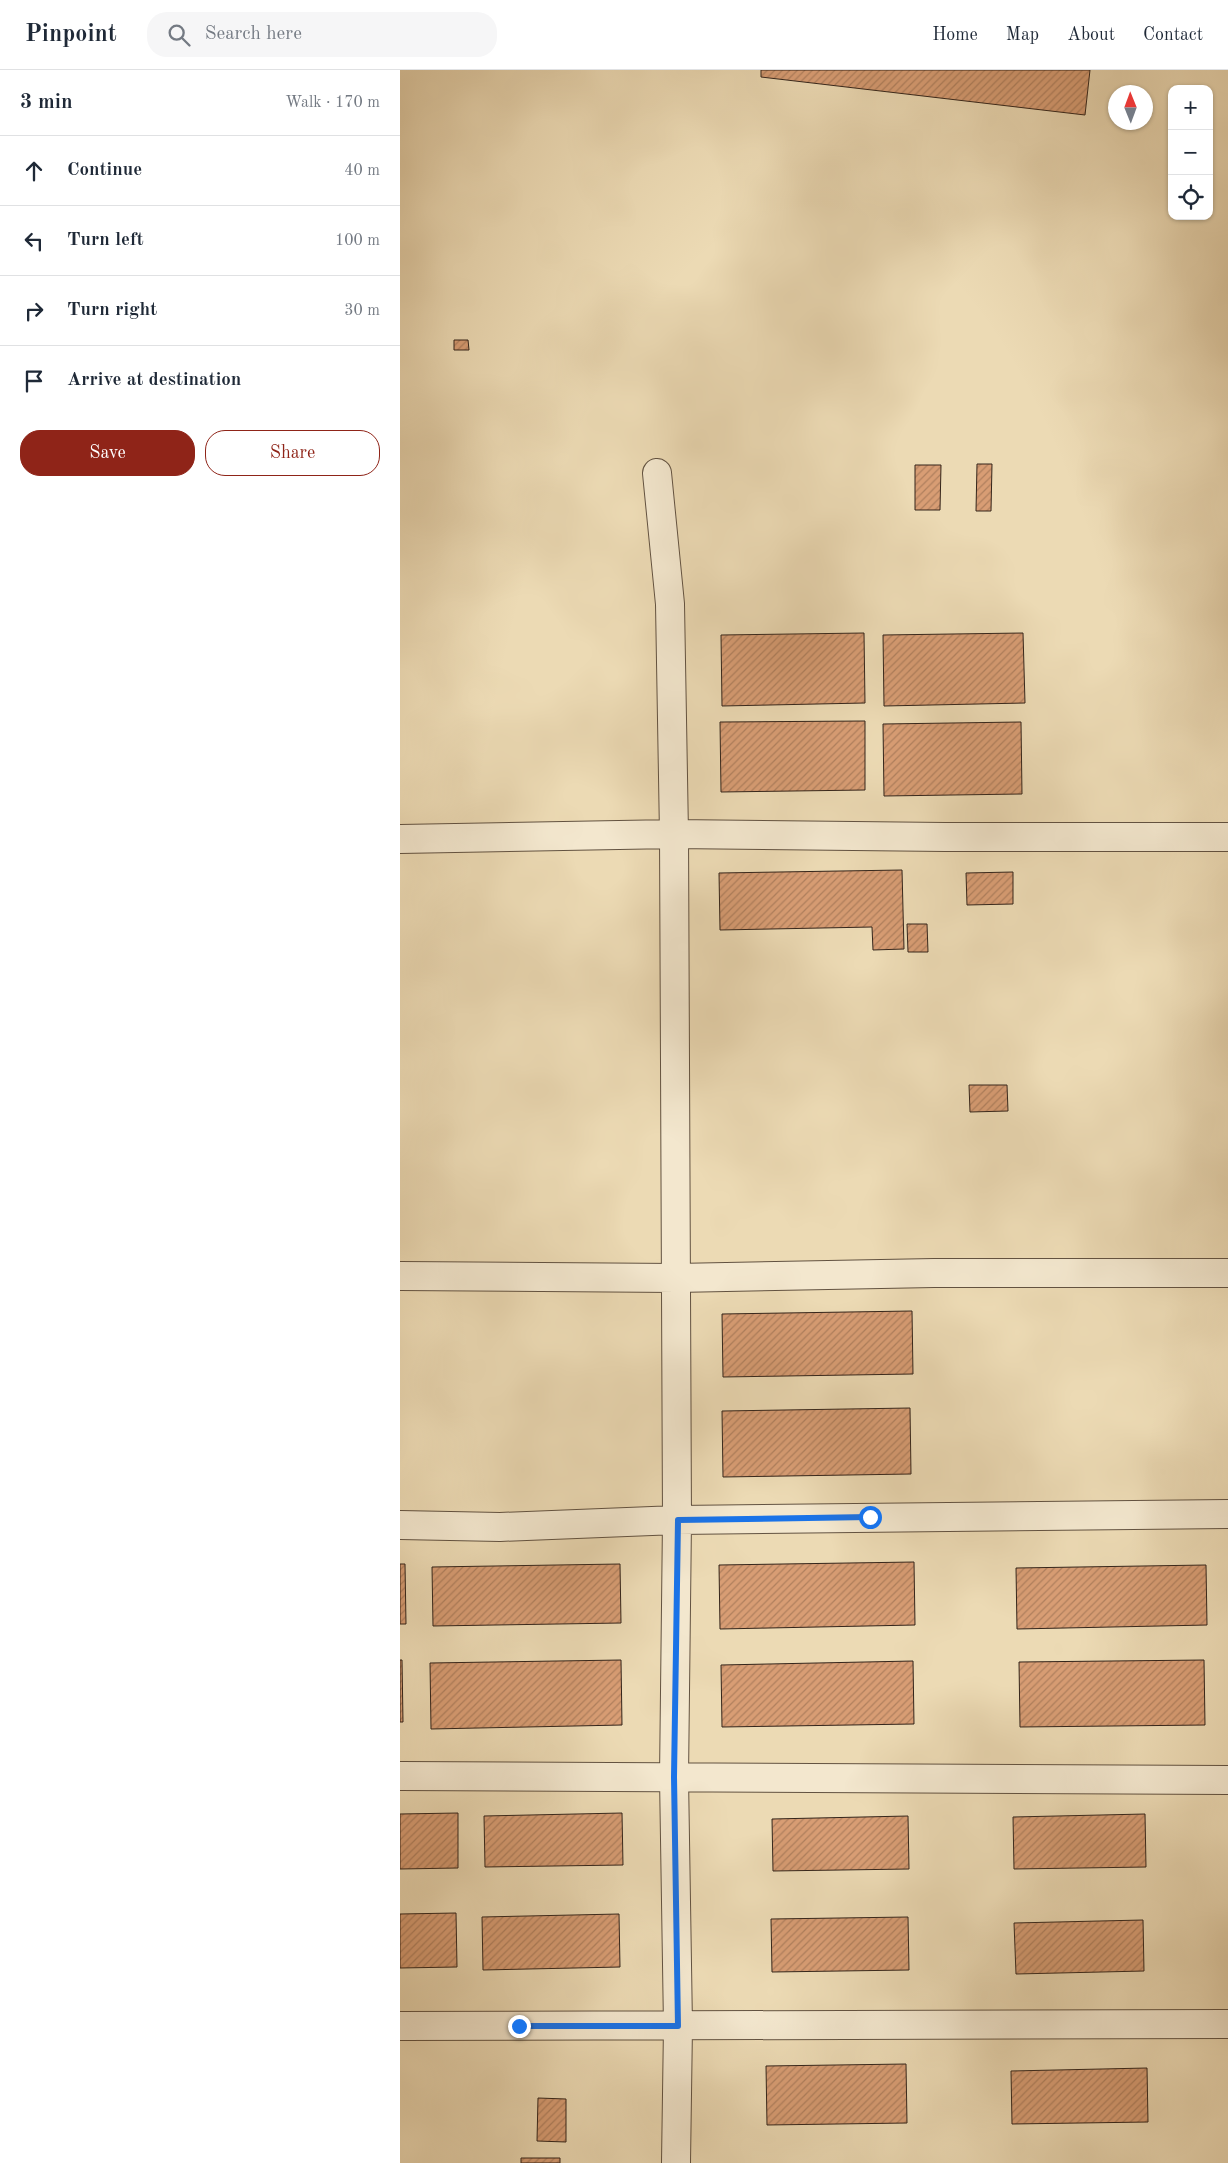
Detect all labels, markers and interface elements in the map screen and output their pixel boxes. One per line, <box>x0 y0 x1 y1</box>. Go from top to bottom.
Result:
search box <box>147 12 497 57</box>
icon: search <box>165 21 193 49</box>
text: Pinpoint <box>25 23 117 47</box>
text: Search here <box>205 25 302 44</box>
text: Home <box>932 26 978 44</box>
text: Map <box>1006 26 1039 44</box>
text: About <box>1067 26 1115 44</box>
text: Contact <box>1143 26 1203 44</box>
north arrow <box>1108 85 1153 130</box>
map controls <box>1168 85 1213 220</box>
button: + <box>1168 85 1213 130</box>
text: 3 min <box>20 92 73 113</box>
text: Walk · 170 m <box>285 95 380 111</box>
button: − <box>1168 130 1213 175</box>
icon: ahead <box>20 157 48 185</box>
text: Continue <box>67 161 142 180</box>
text: 40 m <box>344 163 380 179</box>
button: locate <box>1168 175 1213 220</box>
icon: left <box>20 227 48 255</box>
text: Turn left <box>67 231 144 250</box>
text: 100 m <box>335 233 380 249</box>
icon: right <box>20 297 48 325</box>
text: Turn right <box>67 301 157 320</box>
text: 30 m <box>344 303 380 319</box>
icon: arrive <box>20 367 48 395</box>
text: Arrive at destination <box>67 371 241 390</box>
button: Save <box>20 430 195 476</box>
button: Share <box>205 430 380 476</box>
route start <box>859 1506 882 1529</box>
route end <box>508 2015 531 2038</box>

